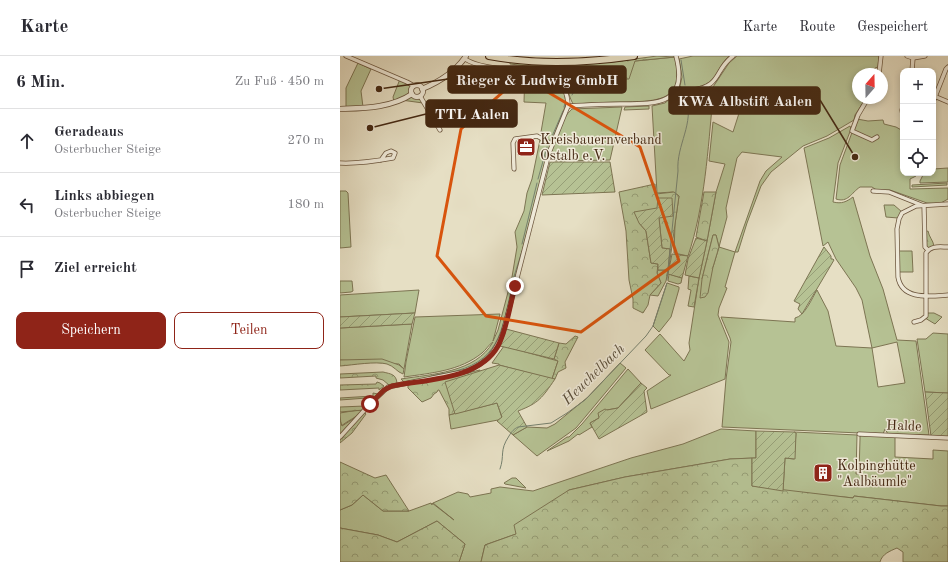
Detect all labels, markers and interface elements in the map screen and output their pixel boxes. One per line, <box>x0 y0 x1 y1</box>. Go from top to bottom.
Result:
text: Karte <box>20 18 68 37</box>
text: Karte <box>743 20 777 34</box>
text: Route <box>799 20 835 34</box>
text: Gespeichert <box>857 20 928 34</box>
callout: Rieger & Ludwig GmbH <box>448 66 626 93</box>
north arrow <box>852 68 888 104</box>
map controls <box>900 68 936 176</box>
button: + <box>900 68 936 104</box>
text: 6 Min. <box>16 74 65 91</box>
text: Rieger & Ludwig GmbH <box>456 74 618 89</box>
text: Zu Fuß · 450 m <box>235 75 324 88</box>
callout: KWA Albstift Aalen <box>669 87 820 114</box>
text: KWA Albstift Aalen <box>678 95 812 110</box>
callout: TTL Aalen <box>426 100 517 127</box>
button: − <box>900 104 936 140</box>
text: TTL Aalen <box>435 108 509 123</box>
text: Geradeaus <box>54 125 123 140</box>
icon: ahead <box>16 130 38 152</box>
place label: Kreisbauernverband Ostalb e.V. <box>540 133 662 163</box>
text: 270 m <box>287 134 324 147</box>
office icon: Kreisbauernverband Ostalb e.V. <box>515 136 537 158</box>
button: locate <box>900 140 936 176</box>
text: Osterbucher Steige <box>54 143 161 156</box>
text: Links abbiegen <box>54 189 155 204</box>
icon: left <box>16 194 38 216</box>
text: 180 m <box>287 198 324 211</box>
text: Osterbucher Steige <box>54 207 161 220</box>
icon: arrive <box>16 258 38 280</box>
text: Ziel erreicht <box>54 261 137 276</box>
route end <box>506 277 524 295</box>
button: Speichern <box>16 312 166 349</box>
button: Teilen <box>174 312 324 349</box>
water label: Heuchelbach <box>559 341 628 409</box>
route start <box>361 395 379 413</box>
street label: Halde <box>886 418 922 434</box>
place label: Kolpinghütte "Aalbäumle" <box>837 459 916 489</box>
building icon: Kolpinghütte "Aalbäumle" <box>812 462 834 484</box>

